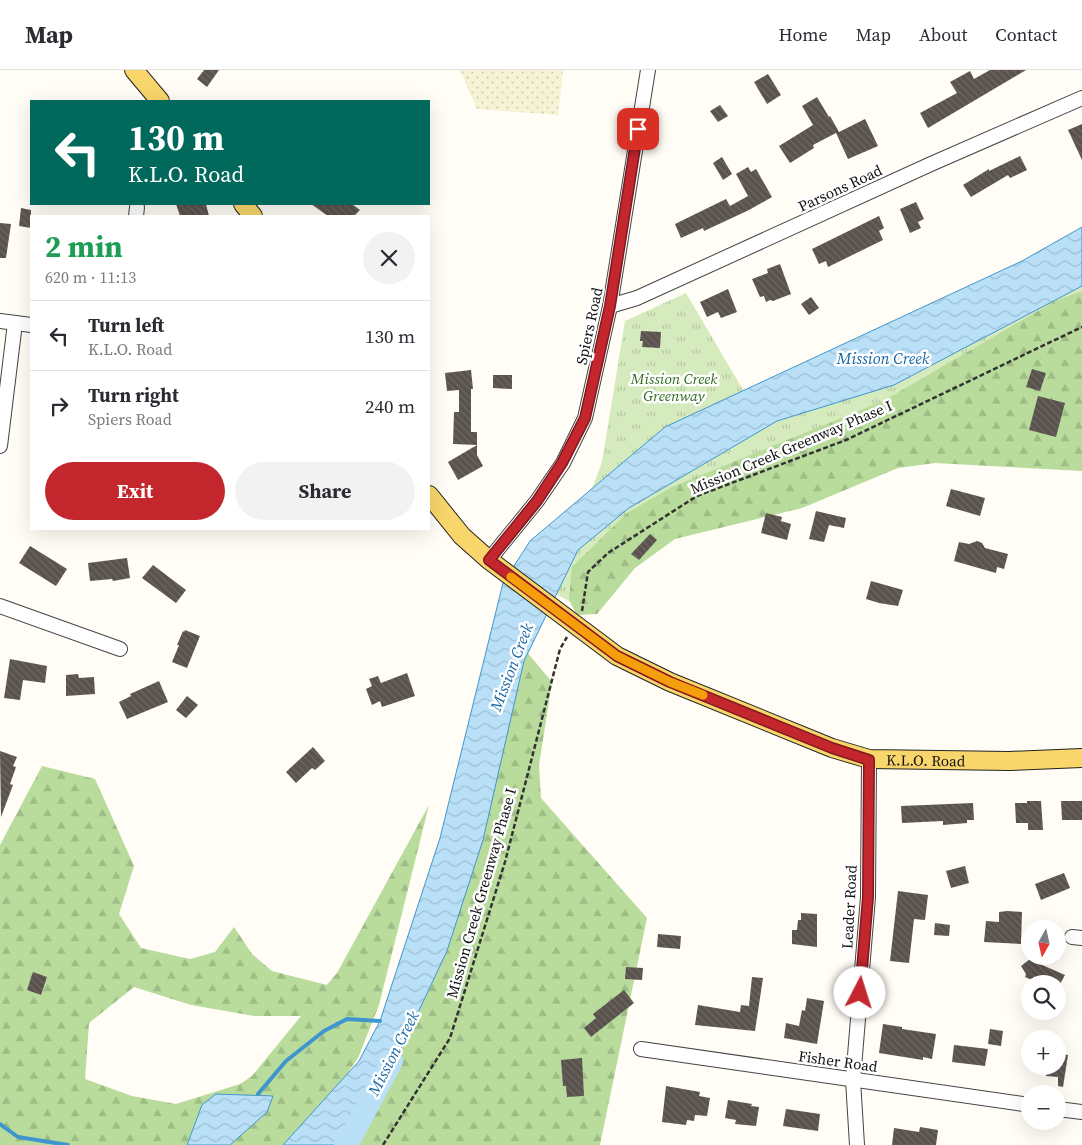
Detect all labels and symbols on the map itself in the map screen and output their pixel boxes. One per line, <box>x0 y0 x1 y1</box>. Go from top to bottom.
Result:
pin <box>617 108 659 150</box>
street label: Parsons Road <box>795 159 886 217</box>
street label: Spiers Road <box>571 285 608 367</box>
water label: Mission Creek <box>836 347 930 369</box>
park label: Mission Creek Greenway <box>630 368 718 406</box>
street label: Mission Creek Greenway Phase I <box>687 395 895 499</box>
water label: Mission Creek <box>484 620 538 715</box>
street label: K.L.O. Road <box>886 749 966 771</box>
street label: Mission Creek Greenway Phase I <box>441 785 521 1001</box>
street label: Leader Road <box>836 864 862 950</box>
north arrow <box>1021 920 1066 965</box>
position arrow <box>833 966 885 1018</box>
water label: Mission Creek <box>362 1006 424 1100</box>
street label: Fisher Road <box>797 1045 879 1077</box>

